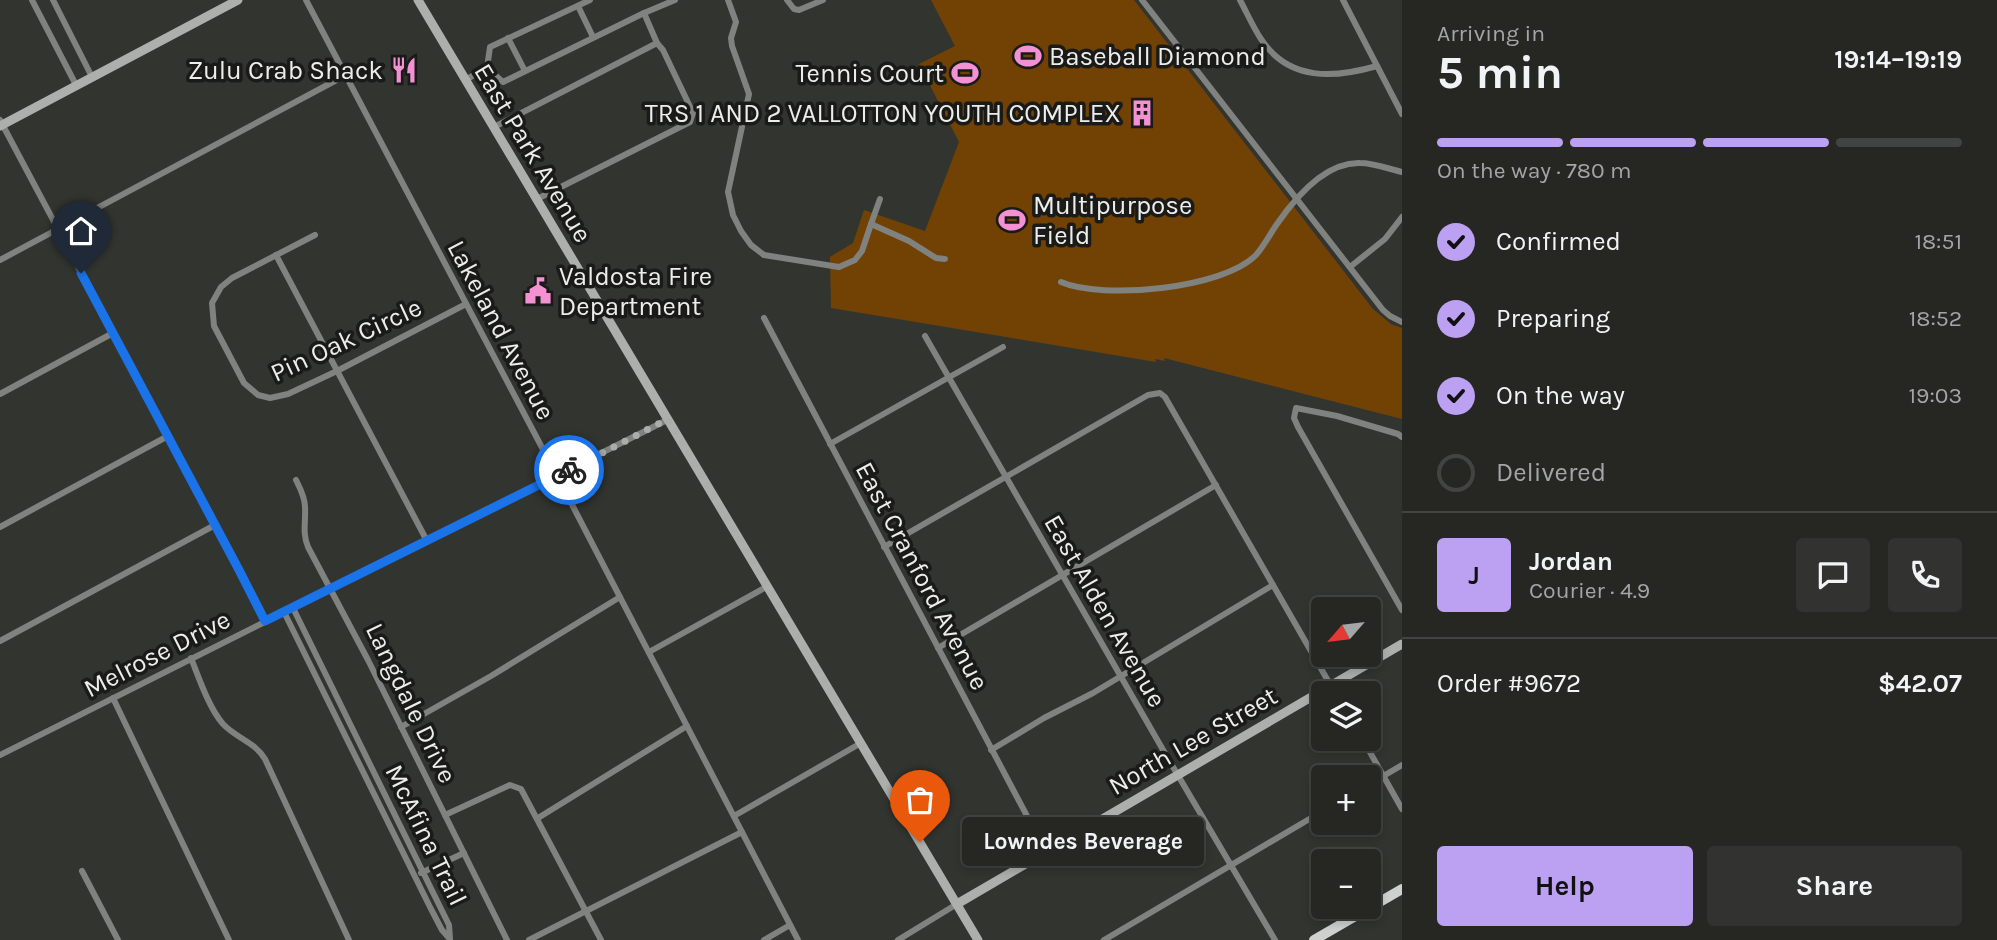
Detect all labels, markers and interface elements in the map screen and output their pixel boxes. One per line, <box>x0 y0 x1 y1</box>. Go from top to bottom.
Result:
text: Arriving in <box>1437 20 1545 47</box>
sports icon: Baseball Diamond <box>1013 41 1043 71</box>
place label: Baseball Diamond <box>1049 41 1266 72</box>
text: 19:14–19:19 <box>1834 44 1962 75</box>
text: 5 min <box>1437 46 1563 100</box>
place label: Zulu Crab Shack <box>188 55 383 86</box>
restaurant icon: Zulu Crab Shack <box>389 55 419 85</box>
street label: East Park Avenue <box>467 58 599 248</box>
place label: Tennis Court <box>796 58 944 89</box>
sports icon: Tennis Court <box>950 58 980 88</box>
place label: TRS 1 AND 2 VALLOTTON YOUTH COMPLEX <box>645 98 1121 129</box>
building icon: TRS 1 AND 2 VALLOTTON YOUTH COMPLEX <box>1127 98 1157 128</box>
text: On the way · 780 m <box>1437 157 1632 184</box>
place label: Multipurpose Field <box>1033 190 1192 251</box>
pin <box>51 201 111 273</box>
sports icon: Multipurpose Field <box>997 205 1027 235</box>
icon: home <box>62 212 100 250</box>
icon: check <box>1437 223 1475 261</box>
text: Confirmed <box>1496 226 1621 257</box>
text: 18:51 <box>1914 228 1962 255</box>
street label: Lakeland Avenue <box>441 235 561 425</box>
place label: Valdosta Fire Department <box>559 261 712 322</box>
public building icon: Valdosta Fire Department <box>523 276 553 306</box>
street label: Pin Oak Circle <box>266 291 426 389</box>
icon: check <box>1437 300 1475 338</box>
text: Preparing <box>1496 303 1610 334</box>
text: 18:52 <box>1909 305 1962 332</box>
icon: check <box>1437 377 1475 415</box>
text: On the way <box>1496 380 1625 411</box>
text: 19:03 <box>1909 382 1962 409</box>
courier <box>534 435 604 505</box>
icon: bike <box>550 451 588 489</box>
street label: East Cranford Avenue <box>849 457 995 695</box>
text: Delivered <box>1496 457 1606 488</box>
street label: East Alden Avenue <box>1037 509 1173 713</box>
button: chat <box>1796 538 1870 612</box>
button: phone <box>1888 538 1962 612</box>
text: Jordan <box>1529 546 1613 577</box>
text: J <box>1468 560 1480 591</box>
text: Courier · 4.9 <box>1529 577 1650 604</box>
north arrow <box>1311 597 1381 667</box>
map controls <box>1311 597 1381 919</box>
street label: Melrose Drive <box>79 604 235 704</box>
street label: Langdale Drive <box>359 618 463 788</box>
text: Order #9672 <box>1437 668 1581 699</box>
text: $42.07 <box>1878 668 1962 699</box>
street label: North Lee Street <box>1103 680 1283 802</box>
button: layers <box>1311 681 1381 751</box>
street label: McAfina Trail <box>379 759 473 911</box>
button: + <box>1311 765 1381 835</box>
pin <box>890 770 950 842</box>
icon: bag <box>901 781 939 819</box>
callout: Lowndes Beverage <box>962 818 1204 866</box>
text: Lowndes Beverage <box>983 828 1183 855</box>
button: Help <box>1437 846 1693 926</box>
button: Share <box>1707 846 1962 926</box>
button: − <box>1311 849 1381 919</box>

